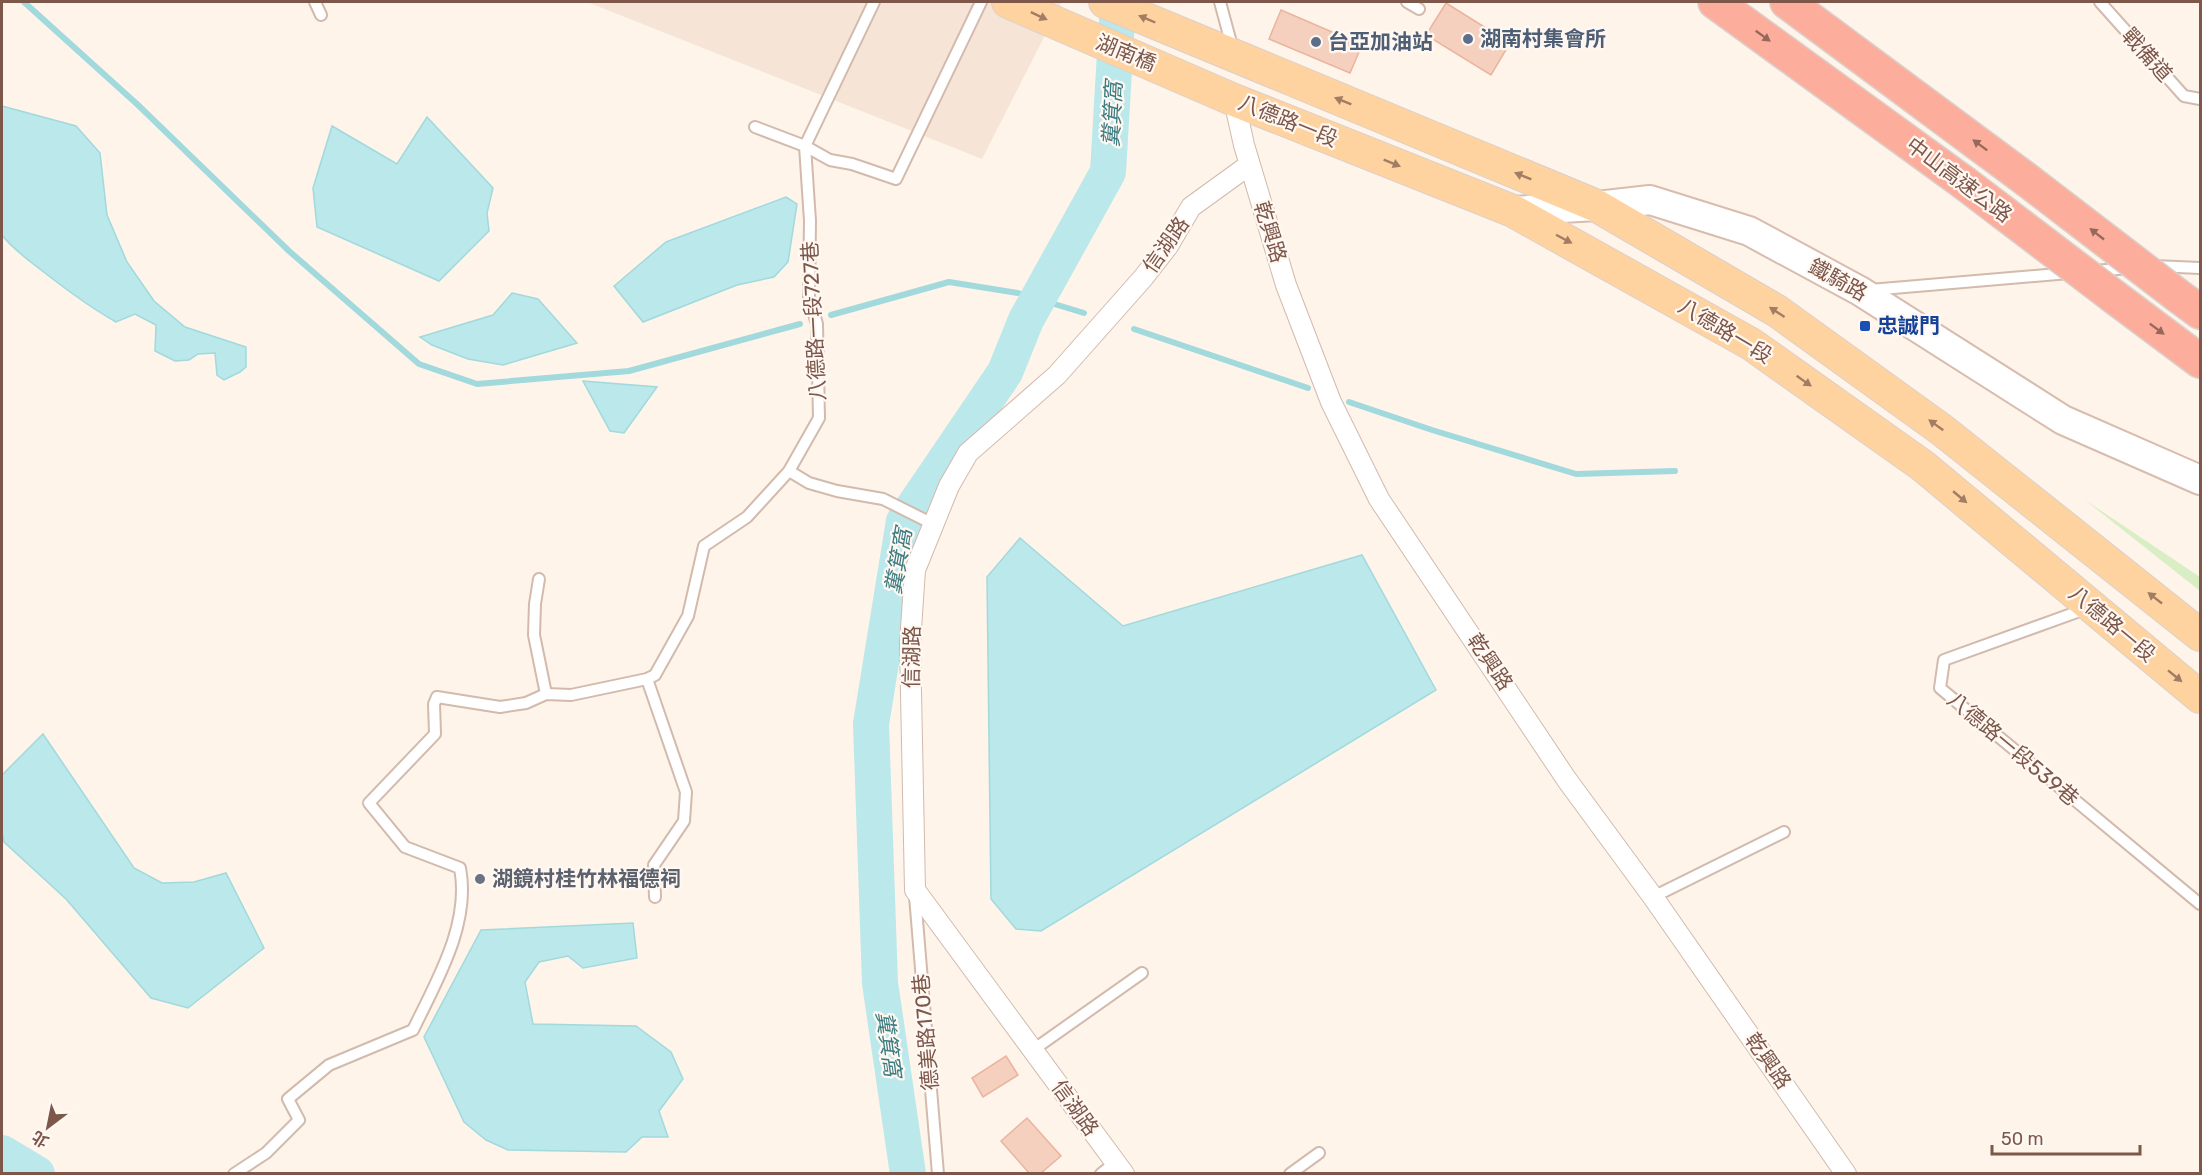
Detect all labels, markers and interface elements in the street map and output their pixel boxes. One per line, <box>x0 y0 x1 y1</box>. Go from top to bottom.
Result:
one-way arrow <box>1030 11 1047 20</box>
one-way arrow <box>1137 14 1155 24</box>
street label: 戰備道 <box>2117 23 2178 86</box>
place label: 湖南村集會所 <box>1480 26 1606 51</box>
street label: 湖南橋 <box>1092 29 1160 76</box>
place label: 台亞加油站 <box>1328 29 1433 54</box>
one-way arrow <box>1754 30 1770 42</box>
marker: 湖南村集會所 <box>1461 32 1475 46</box>
marker: 台亞加油站 <box>1309 35 1323 49</box>
water label: 糞箕窩 <box>1097 77 1128 148</box>
street label: 八德路一段 <box>1235 89 1342 152</box>
one-way arrow <box>1334 96 1352 105</box>
street label: 中山高速公路 <box>1901 132 2017 227</box>
one-way arrow <box>1973 139 1989 151</box>
one-way arrow <box>1383 159 1401 168</box>
one-way arrow <box>1514 171 1532 180</box>
street label: 乾興路 <box>1249 198 1292 266</box>
street label: 信湖路 <box>1137 212 1194 278</box>
one-way arrow <box>2089 227 2105 240</box>
one-way arrow <box>1556 234 1573 244</box>
street label: 八德路一段727巷 <box>797 241 830 402</box>
street label: 鐵騎路 <box>1805 253 1872 306</box>
street label: 八德路一段 <box>1674 293 1777 368</box>
one-way arrow <box>1769 307 1785 318</box>
place label: 忠誠門 <box>1877 313 1940 338</box>
marker: 忠誠門 <box>1858 319 1872 333</box>
one-way arrow <box>2149 322 2164 334</box>
one-way arrow <box>1795 375 1811 387</box>
one-way arrow <box>1928 419 1944 431</box>
one-way arrow <box>1952 490 1967 503</box>
water label: 糞箕窩 <box>879 523 918 596</box>
street label: 八德路一段 <box>2064 580 2161 667</box>
one-way arrow <box>2147 593 2162 605</box>
street label: 信湖路 <box>898 625 925 689</box>
street label: 乾興路 <box>1462 629 1518 695</box>
one-way arrow <box>2167 669 2183 682</box>
street label: 八德路一段539巷 <box>1943 686 2084 811</box>
place label: 湖鏡村桂竹林福德祠 <box>492 866 681 891</box>
marker: 湖鏡村桂竹林福德祠 <box>473 872 487 886</box>
street label: 德美路170巷 <box>908 973 943 1091</box>
water label: 糞箕窩 <box>871 1010 907 1082</box>
street label: 乾興路 <box>1740 1028 1797 1094</box>
street label: 信湖路 <box>1047 1075 1104 1141</box>
north arrow <box>18 1097 78 1157</box>
scale bar <box>1992 1118 2140 1156</box>
text: 北 <box>28 1127 52 1152</box>
text: 50 m <box>2001 1128 2044 1150</box>

